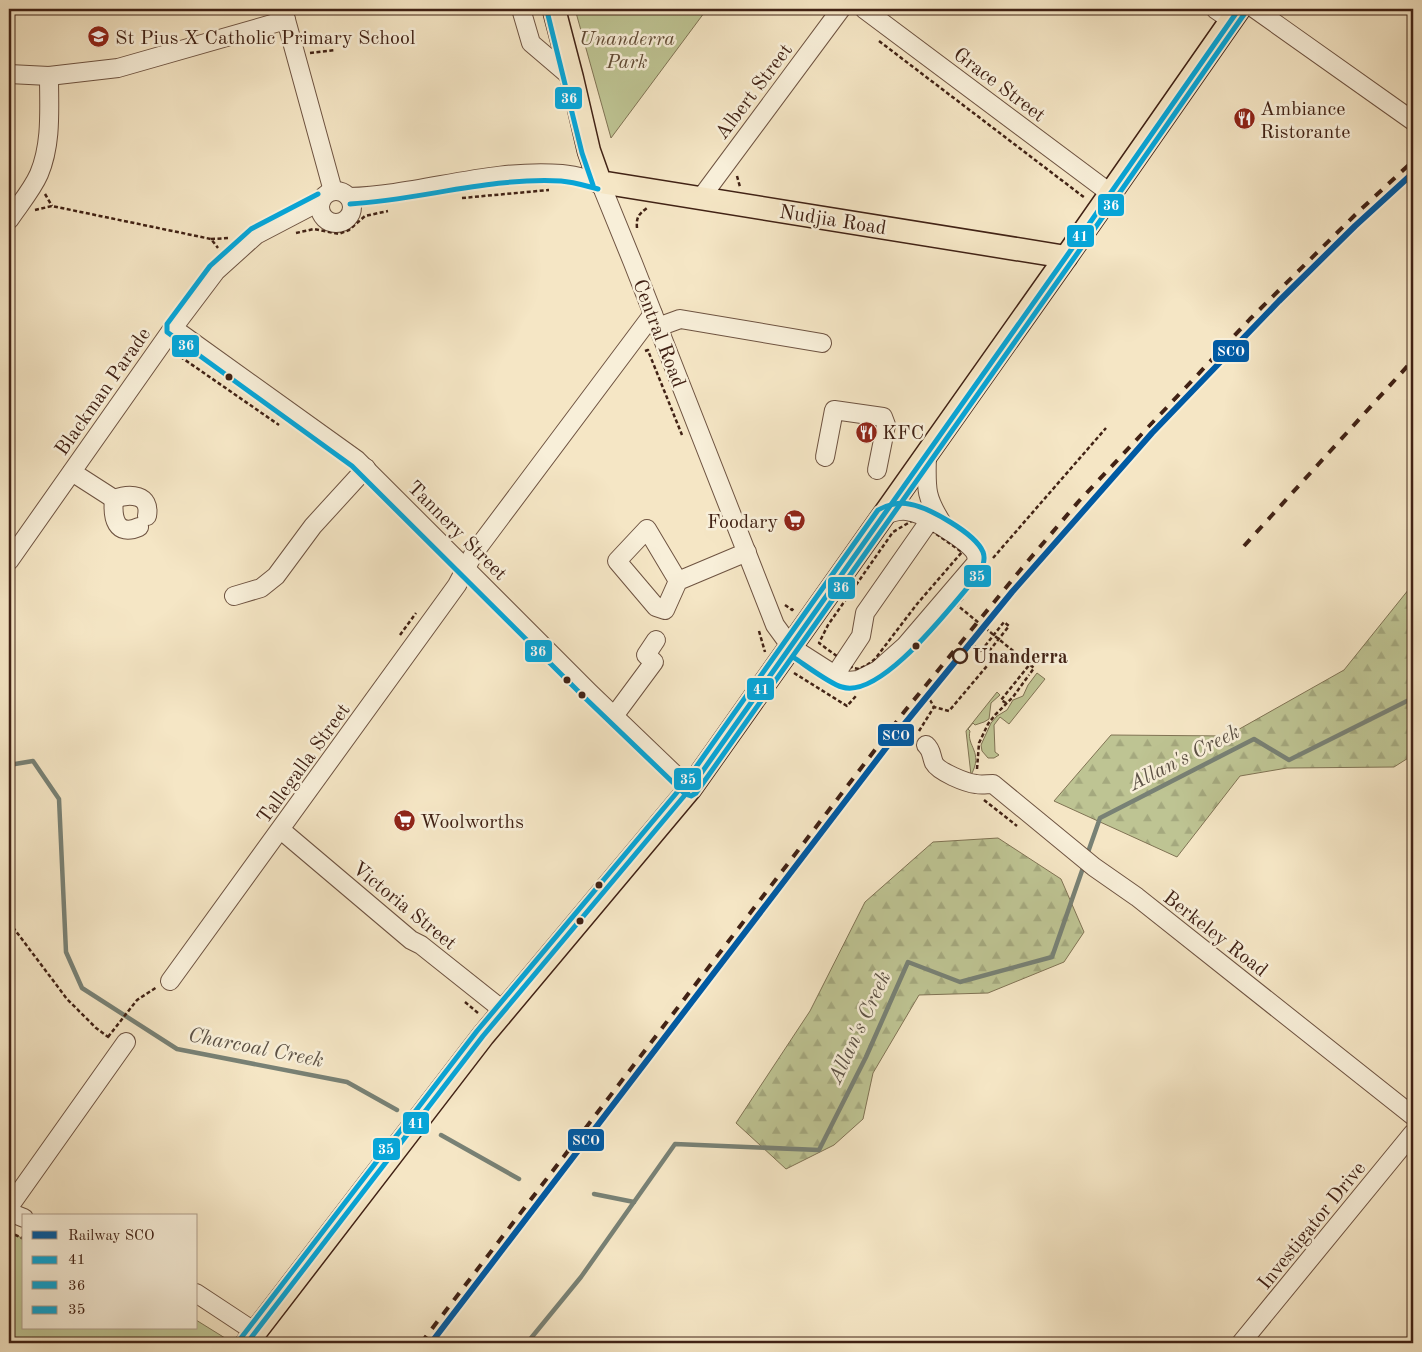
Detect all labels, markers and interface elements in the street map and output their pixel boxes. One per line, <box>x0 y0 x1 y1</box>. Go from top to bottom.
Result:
school or university icon: St Pius X Catholic Primary School <box>87 25 111 49</box>
place label: St Pius X Catholic Primary School <box>115 29 415 49</box>
park label: Unanderra Park <box>579 30 675 73</box>
street label: Albert Street <box>712 41 797 144</box>
street label: Grace Street <box>949 45 1048 126</box>
line badge: 36 <box>554 86 583 110</box>
text: 36 <box>561 92 577 106</box>
place label: Ambiance Ristorante <box>1260 100 1350 143</box>
restaurant icon: Ambiance Ristorante <box>1232 107 1256 131</box>
line badge: 36 <box>1097 193 1125 217</box>
text: 36 <box>1103 199 1119 213</box>
street label: Nudjia Road <box>778 203 888 239</box>
line badge: 41 <box>1066 224 1095 248</box>
text: 41 <box>1072 230 1088 244</box>
street label: Central Road <box>628 277 688 391</box>
street label: Blackman Parade <box>52 325 155 460</box>
line badge: 36 <box>171 334 200 358</box>
text: 36 <box>178 339 194 353</box>
line badge: SCO <box>1212 339 1250 363</box>
text: SCO <box>1217 345 1245 359</box>
unlabelled marker <box>224 372 234 382</box>
restaurant icon: KFC <box>854 420 878 444</box>
place label: KFC <box>882 424 924 444</box>
street label: Tannery Street <box>403 478 510 585</box>
supermarket icon: Foodary <box>782 509 806 533</box>
place label: Foodary <box>707 513 778 533</box>
line badge: 35 <box>963 564 992 588</box>
text: 35 <box>969 570 985 584</box>
line badge: 36 <box>827 576 856 600</box>
text: 36 <box>833 581 849 595</box>
line badge: 36 <box>524 639 553 663</box>
unlabelled marker <box>911 641 921 651</box>
text: 36 <box>530 645 546 659</box>
marker: Unanderra <box>952 648 968 664</box>
place label: Unanderra <box>972 648 1068 668</box>
unlabelled marker <box>562 675 572 685</box>
line badge: 41 <box>746 677 775 701</box>
text: 41 <box>753 683 769 697</box>
unlabelled marker <box>577 690 587 700</box>
street label: Tallegalla Street <box>254 700 355 828</box>
water label: Allan's Creek <box>1125 721 1243 796</box>
line badge: SCO <box>877 723 915 747</box>
text: SCO <box>882 729 910 743</box>
line badge: 35 <box>673 767 702 791</box>
text: 35 <box>680 773 696 787</box>
supermarket icon: Woolworths <box>392 809 416 833</box>
place label: Woolworths <box>420 813 524 833</box>
street label: Victoria Street <box>348 859 460 955</box>
unlabelled marker <box>594 880 604 890</box>
street label: Berkeley Road <box>1159 888 1271 981</box>
unlabelled marker <box>575 916 585 926</box>
water label: Allan's Creek <box>825 968 895 1088</box>
water label: Charcoal Creek <box>186 1025 325 1072</box>
line badge: 41 <box>402 1111 430 1135</box>
text: 41 <box>408 1117 424 1131</box>
line badge: SCO <box>567 1128 605 1152</box>
text: SCO <box>572 1134 600 1148</box>
line badge: 35 <box>372 1137 401 1161</box>
text: 35 <box>378 1143 394 1157</box>
street label: Investigator Drive <box>1255 1159 1370 1294</box>
legend <box>22 1214 198 1330</box>
text: Railway SCO <box>68 1229 155 1244</box>
text: 41 <box>68 1253 85 1268</box>
text: 36 <box>68 1279 85 1294</box>
text: 35 <box>68 1303 85 1318</box>

